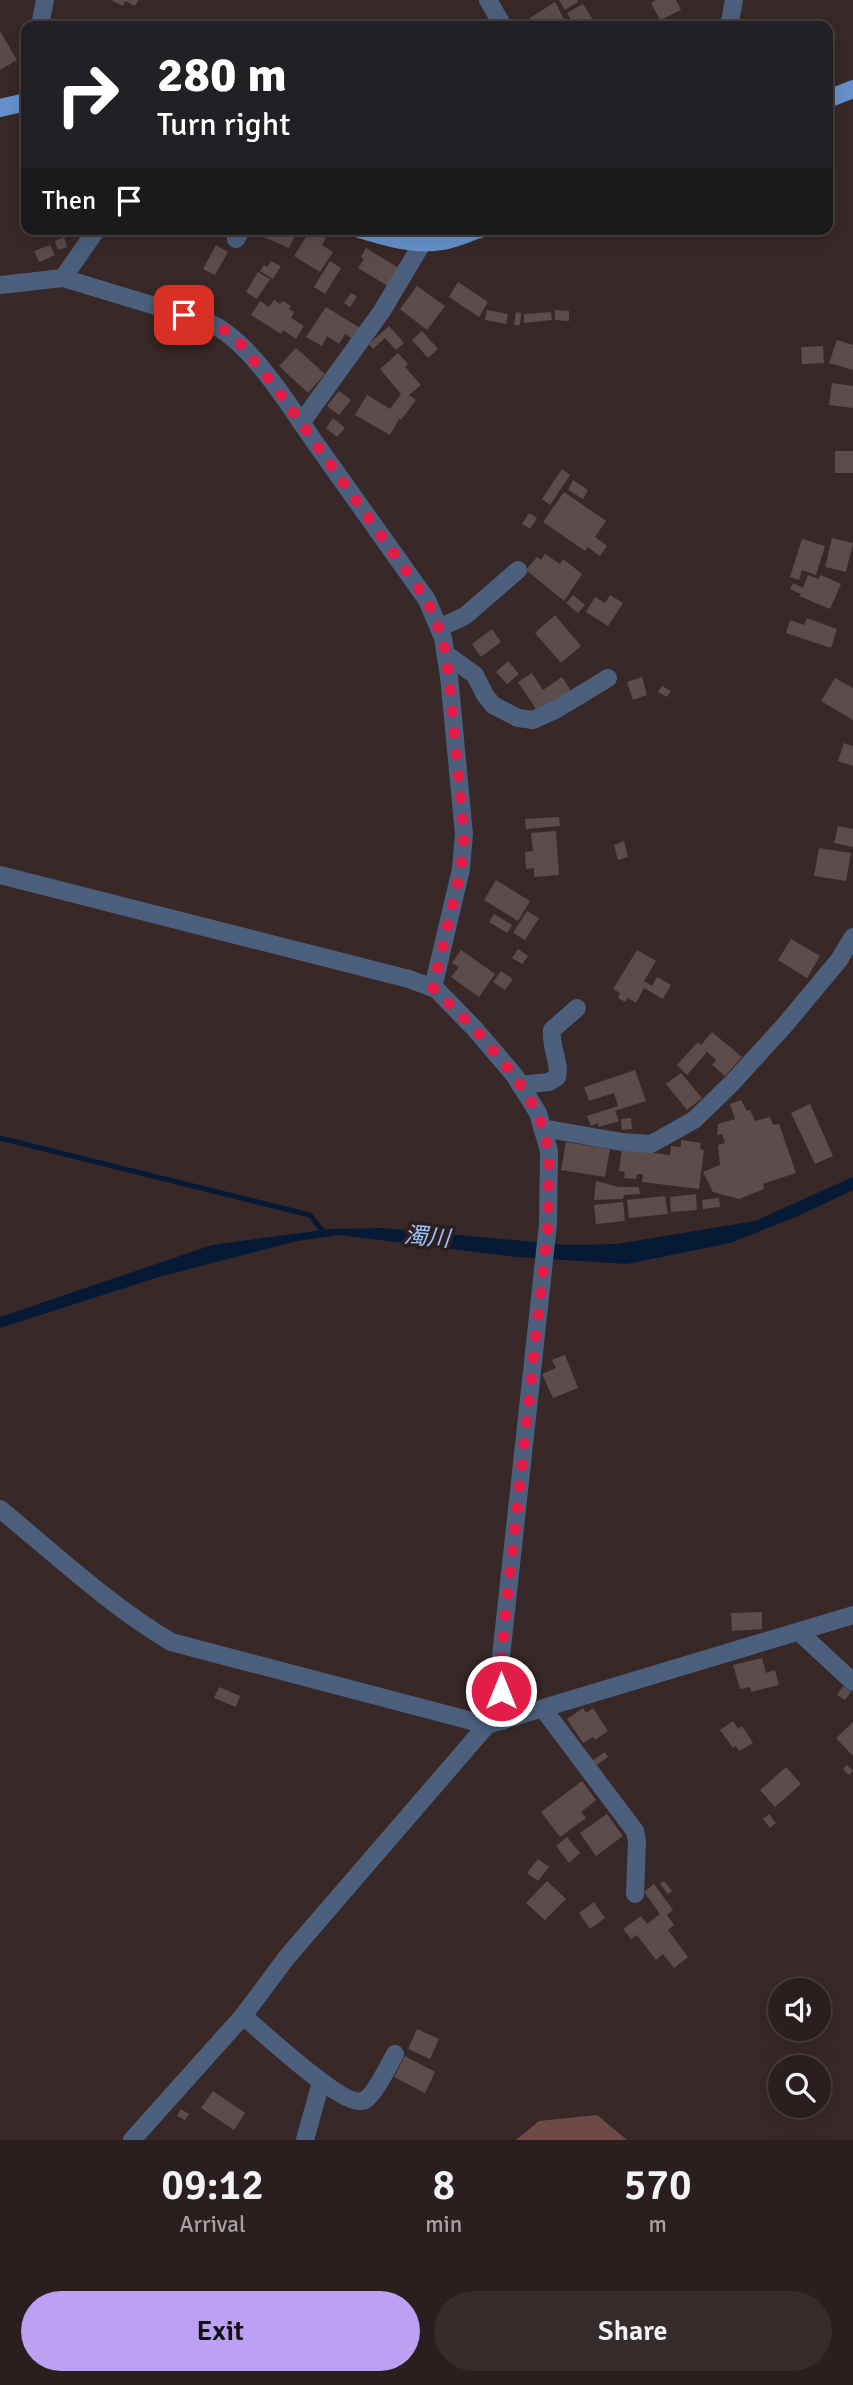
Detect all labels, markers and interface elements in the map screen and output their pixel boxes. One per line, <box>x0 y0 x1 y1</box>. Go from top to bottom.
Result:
text: 280 m <box>157 45 287 105</box>
icon: right <box>42 49 133 140</box>
text: Turn right <box>157 105 290 144</box>
icon: arrive <box>110 182 148 220</box>
text: Then <box>42 185 96 217</box>
pin <box>154 285 214 345</box>
icon: arrive <box>165 296 203 334</box>
water label: 濁川 <box>403 1221 454 1254</box>
position arrow <box>464 1654 538 1728</box>
map controls <box>768 1978 831 2118</box>
button: sound <box>768 1978 831 2041</box>
button: search <box>768 2055 831 2118</box>
text: 09:12 <box>161 2160 264 2211</box>
text: 8 <box>432 2160 455 2211</box>
text: 570 <box>624 2160 692 2211</box>
text: Arrival <box>179 2210 246 2239</box>
text: min <box>425 2210 462 2239</box>
text: m <box>648 2210 667 2239</box>
button: Exit <box>21 2291 420 2371</box>
button: Share <box>434 2291 832 2371</box>

